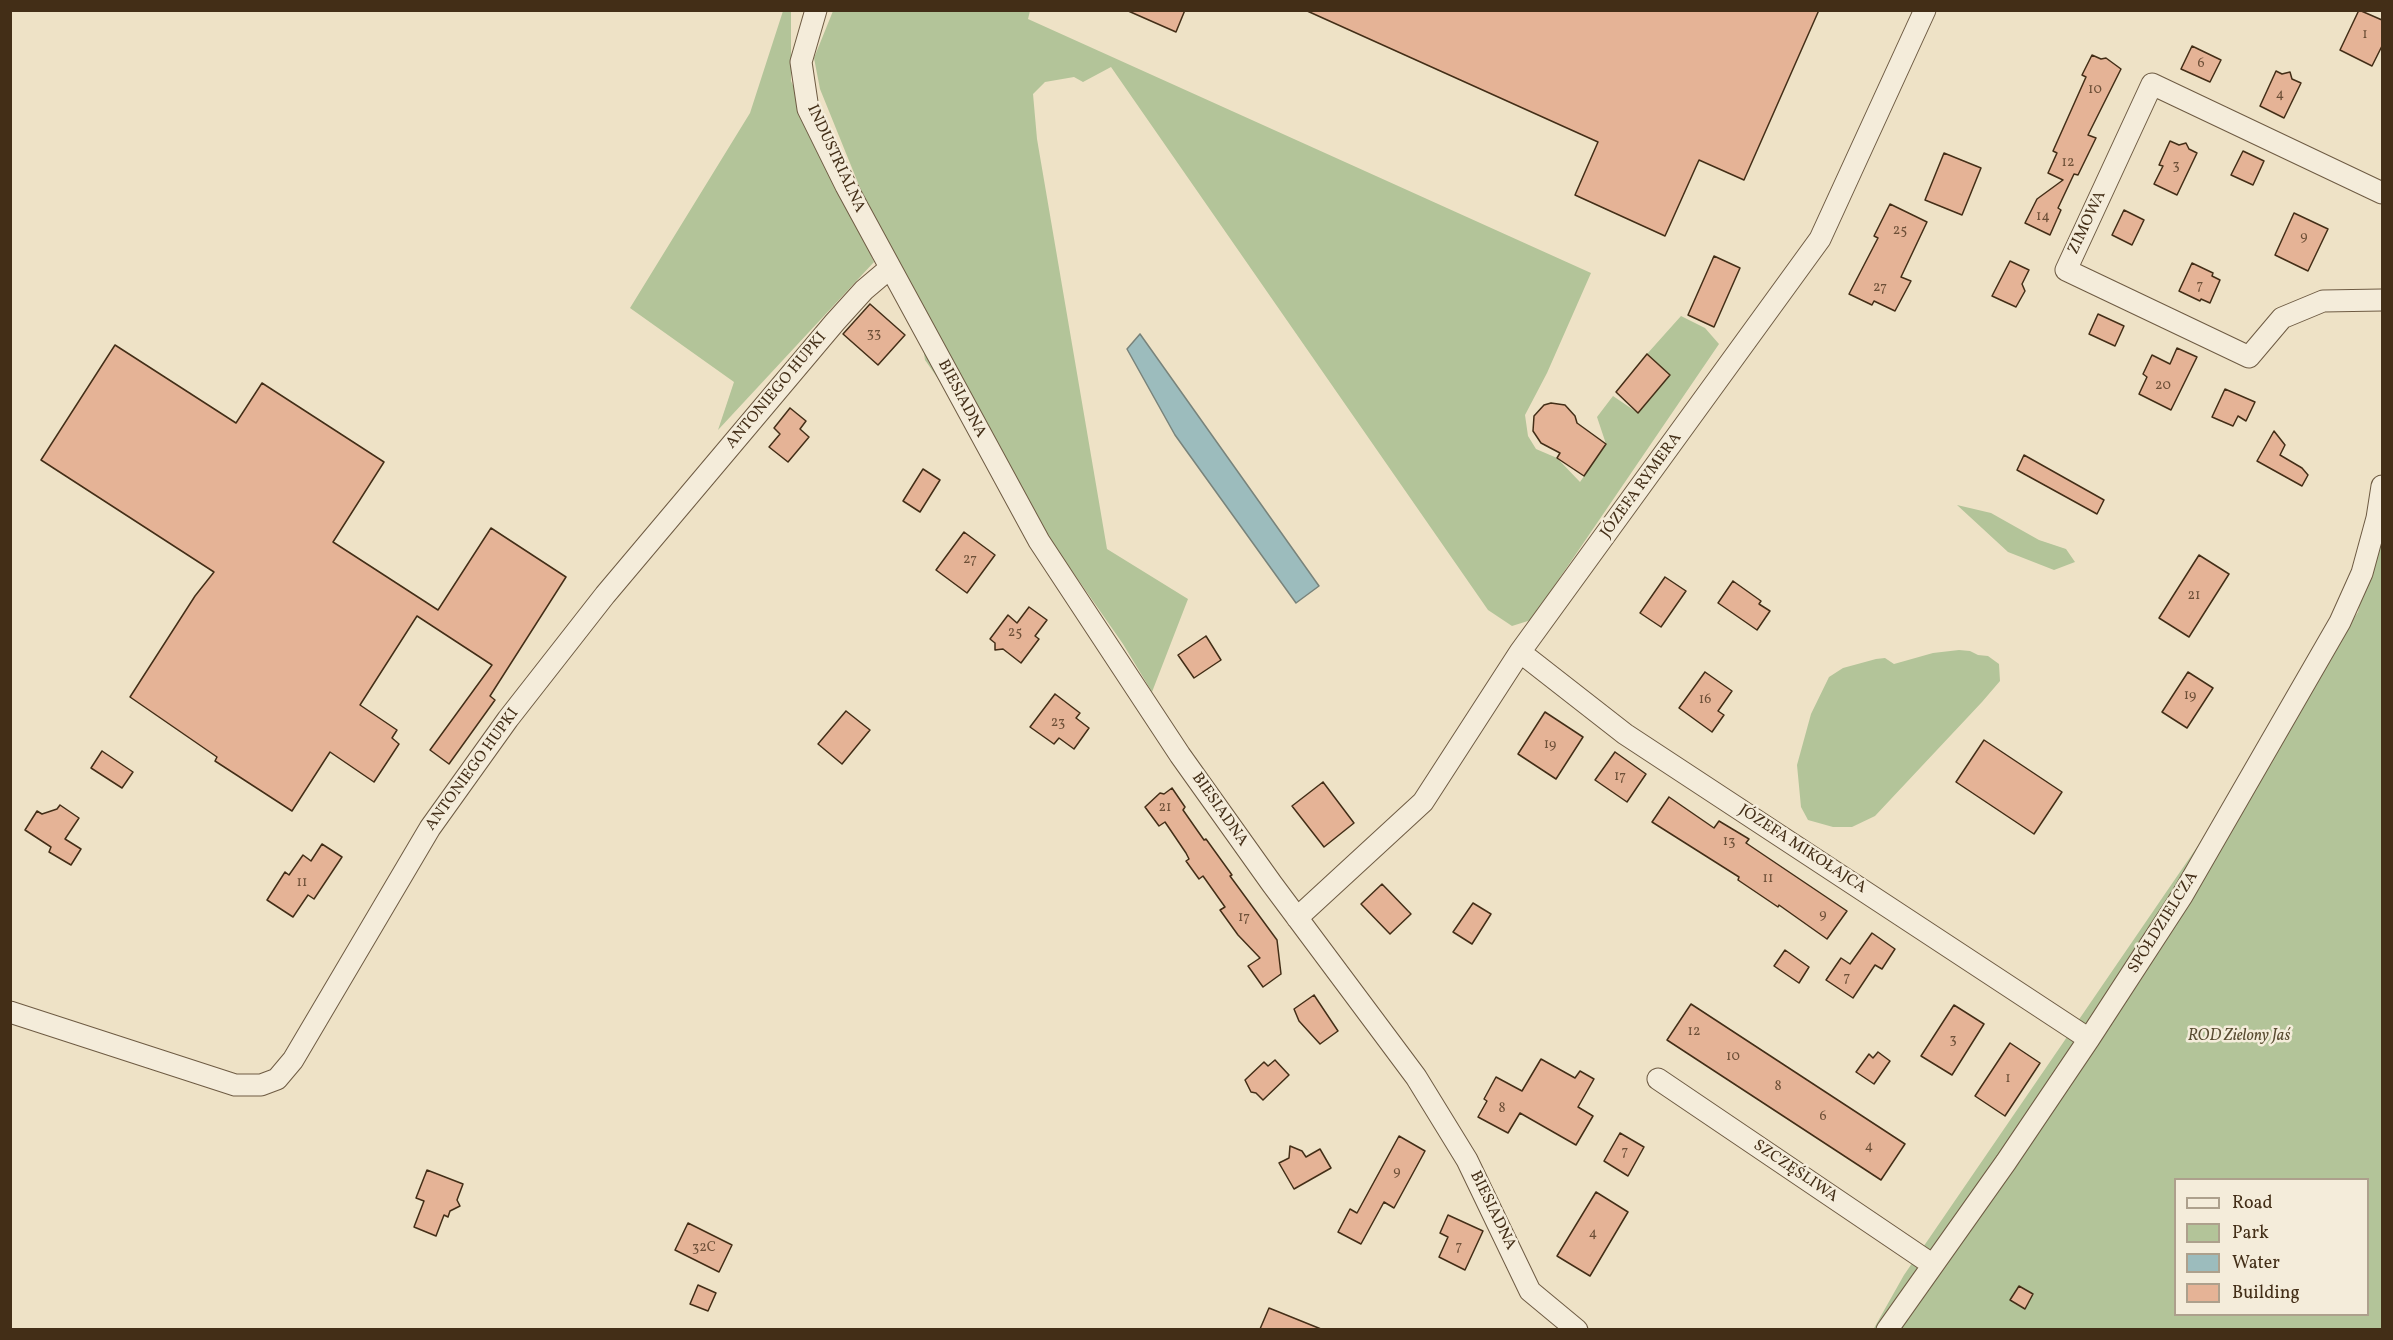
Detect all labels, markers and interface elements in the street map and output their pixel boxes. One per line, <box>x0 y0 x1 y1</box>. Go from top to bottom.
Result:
house number: 1 <box>2362 27 2368 43</box>
house number: 6 <box>2197 56 2205 72</box>
house number: 10 <box>2088 82 2102 98</box>
house number: 4 <box>2276 87 2284 103</box>
street label: INDUSTRIALNA <box>802 102 868 216</box>
house number: 12 <box>2062 155 2074 171</box>
house number: 3 <box>2172 158 2180 174</box>
street label: ZIMOWA <box>2065 188 2111 258</box>
house number: 14 <box>2036 209 2050 225</box>
house number: 25 <box>1893 223 1907 239</box>
house number: 9 <box>2300 229 2308 245</box>
house number: 7 <box>2197 278 2203 294</box>
house number: 27 <box>1873 280 1887 296</box>
house number: 33 <box>867 326 881 342</box>
street label: ANTONIEGO HUPKI <box>723 329 831 453</box>
street label: BIESIADNA <box>932 357 990 441</box>
house number: 20 <box>2155 378 2171 394</box>
street label: JÓZEFA RYMERA <box>1597 430 1687 542</box>
house number: 27 <box>963 552 977 568</box>
house number: 21 <box>2188 588 2200 604</box>
house number: 25 <box>1008 625 1022 641</box>
house number: 19 <box>2184 688 2196 704</box>
house number: 16 <box>1699 692 1711 708</box>
street label: ANTONIEGO HUPKI <box>422 705 524 835</box>
house number: 23 <box>1051 715 1065 731</box>
house number: 19 <box>1544 737 1556 753</box>
street label: BIESIADNA <box>1187 769 1251 851</box>
house number: 17 <box>1614 769 1626 785</box>
house number: 21 <box>1159 800 1171 816</box>
street label: JÓZEFA MIKOŁAJCA <box>1734 801 1870 899</box>
house number: 13 <box>1723 834 1735 850</box>
street label: SPÓŁDZIELCZA <box>2125 868 2203 978</box>
house number: 11 <box>1763 871 1773 887</box>
house number: 11 <box>297 875 307 891</box>
house number: 9 <box>1819 907 1827 923</box>
house number: 17 <box>1238 910 1250 926</box>
house number: 7 <box>1844 970 1850 986</box>
house number: 12 <box>1688 1024 1700 1040</box>
park label: ROD Zielony Jaś <box>2188 1027 2290 1047</box>
house number: 3 <box>1949 1032 1957 1048</box>
house number: 10 <box>1726 1049 1740 1065</box>
house number: 1 <box>2005 1071 2011 1087</box>
house number: 8 <box>1774 1079 1782 1095</box>
house number: 8 <box>1498 1101 1506 1117</box>
house number: 6 <box>1819 1109 1827 1125</box>
street label: SZCZĘŚLIWA <box>1749 1137 1841 1207</box>
house number: 4 <box>1865 1139 1873 1155</box>
house number: 7 <box>1622 1144 1628 1160</box>
house number: 9 <box>1393 1164 1401 1180</box>
street label: BIESIADNA <box>1465 1168 1519 1254</box>
legend <box>2174 1178 2369 1316</box>
text: Road <box>2232 1191 2273 1216</box>
text: Park <box>2232 1221 2269 1246</box>
house number: 4 <box>1589 1226 1597 1242</box>
house number: 7 <box>1456 1239 1462 1255</box>
house number: 32C <box>692 1240 716 1256</box>
text: Water <box>2232 1251 2280 1276</box>
text: Building <box>2232 1281 2300 1306</box>

